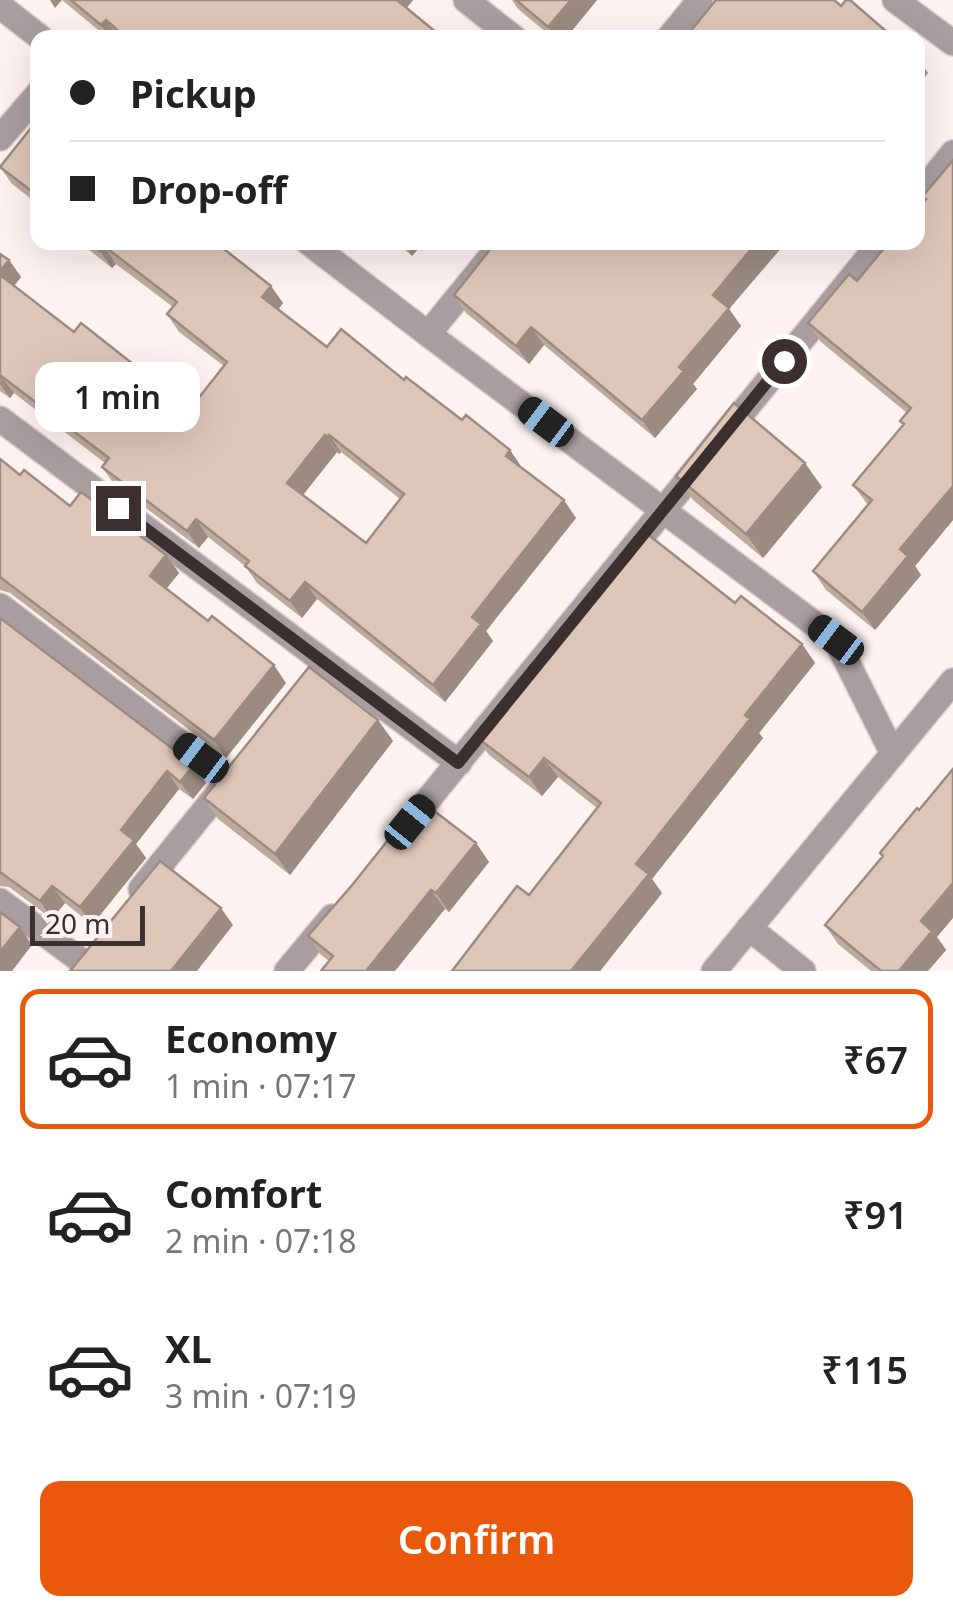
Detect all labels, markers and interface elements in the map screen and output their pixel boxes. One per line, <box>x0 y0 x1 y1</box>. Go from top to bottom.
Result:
text: Pickup <box>130 67 257 119</box>
text: Drop-off <box>130 163 287 215</box>
route start <box>762 339 807 384</box>
callout: 1 min <box>36 363 200 433</box>
text: 1 min <box>74 375 161 418</box>
car <box>513 392 579 452</box>
route end <box>96 486 141 531</box>
car <box>803 610 869 670</box>
car <box>168 728 234 788</box>
car <box>379 789 441 855</box>
scale bar <box>30 901 145 946</box>
text: 20 m <box>45 904 111 942</box>
text: Economy <box>165 1012 337 1064</box>
icon: car <box>45 1014 135 1104</box>
text: ₹67 <box>843 1033 908 1085</box>
text: 1 min · 07:17 <box>165 1064 357 1107</box>
text: Comfort <box>165 1167 322 1219</box>
icon: car <box>45 1169 135 1259</box>
text: ₹91 <box>843 1188 908 1240</box>
text: 2 min · 07:18 <box>165 1219 357 1262</box>
text: XL <box>165 1322 212 1374</box>
icon: car <box>45 1324 135 1414</box>
text: ₹115 <box>821 1343 908 1395</box>
text: 3 min · 07:19 <box>165 1374 357 1417</box>
button: Confirm <box>40 1481 913 1596</box>

